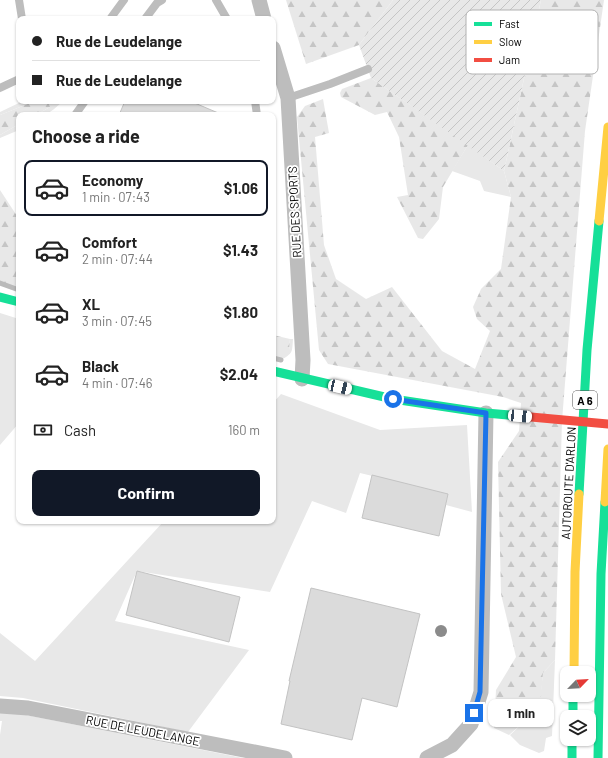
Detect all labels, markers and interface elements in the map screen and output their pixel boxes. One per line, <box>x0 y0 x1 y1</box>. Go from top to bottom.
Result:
legend <box>466 10 598 74</box>
text: Fast <box>499 17 520 30</box>
text: Rue de Leudelange <box>56 32 182 50</box>
text: Slow <box>499 35 522 48</box>
text: Jam <box>499 53 520 66</box>
text: Rue de Leudelange <box>56 71 182 89</box>
text: Choose a ride <box>32 125 140 147</box>
street label: RUE DES SPORTS <box>285 166 303 258</box>
icon: car <box>34 170 70 206</box>
text: Economy <box>82 171 143 189</box>
text: $1.06 <box>224 179 258 197</box>
text: 1 min · 07:43 <box>82 189 150 205</box>
icon: car <box>34 232 70 268</box>
text: Comfort <box>82 233 137 251</box>
text: $1.43 <box>223 241 258 259</box>
text: 2 min · 07:44 <box>82 251 153 267</box>
icon: car <box>34 294 70 330</box>
text: XL <box>82 295 100 313</box>
text: $1.80 <box>223 303 258 321</box>
text: 3 min · 07:45 <box>82 313 152 329</box>
icon: car <box>34 356 70 392</box>
text: Black <box>82 357 119 375</box>
text: $2.04 <box>220 365 258 383</box>
text: 4 min · 07:46 <box>82 375 153 391</box>
car <box>327 378 353 396</box>
route start <box>384 390 402 408</box>
road number: A 6 <box>573 391 597 409</box>
car <box>508 409 532 423</box>
icon: cash <box>32 419 54 441</box>
text: Cash <box>64 421 96 439</box>
text: 160 m <box>228 422 260 438</box>
street label: AUTOROUTE D'ARLON <box>558 426 578 540</box>
button: Confirm <box>32 470 260 516</box>
north arrow <box>560 666 596 702</box>
map controls <box>560 666 596 746</box>
callout: 1 min <box>488 699 554 727</box>
route end <box>465 704 483 722</box>
text: 1 min <box>507 705 535 721</box>
button: layers <box>560 710 596 746</box>
street label: RUE DE LEUDELANGE <box>85 712 201 748</box>

